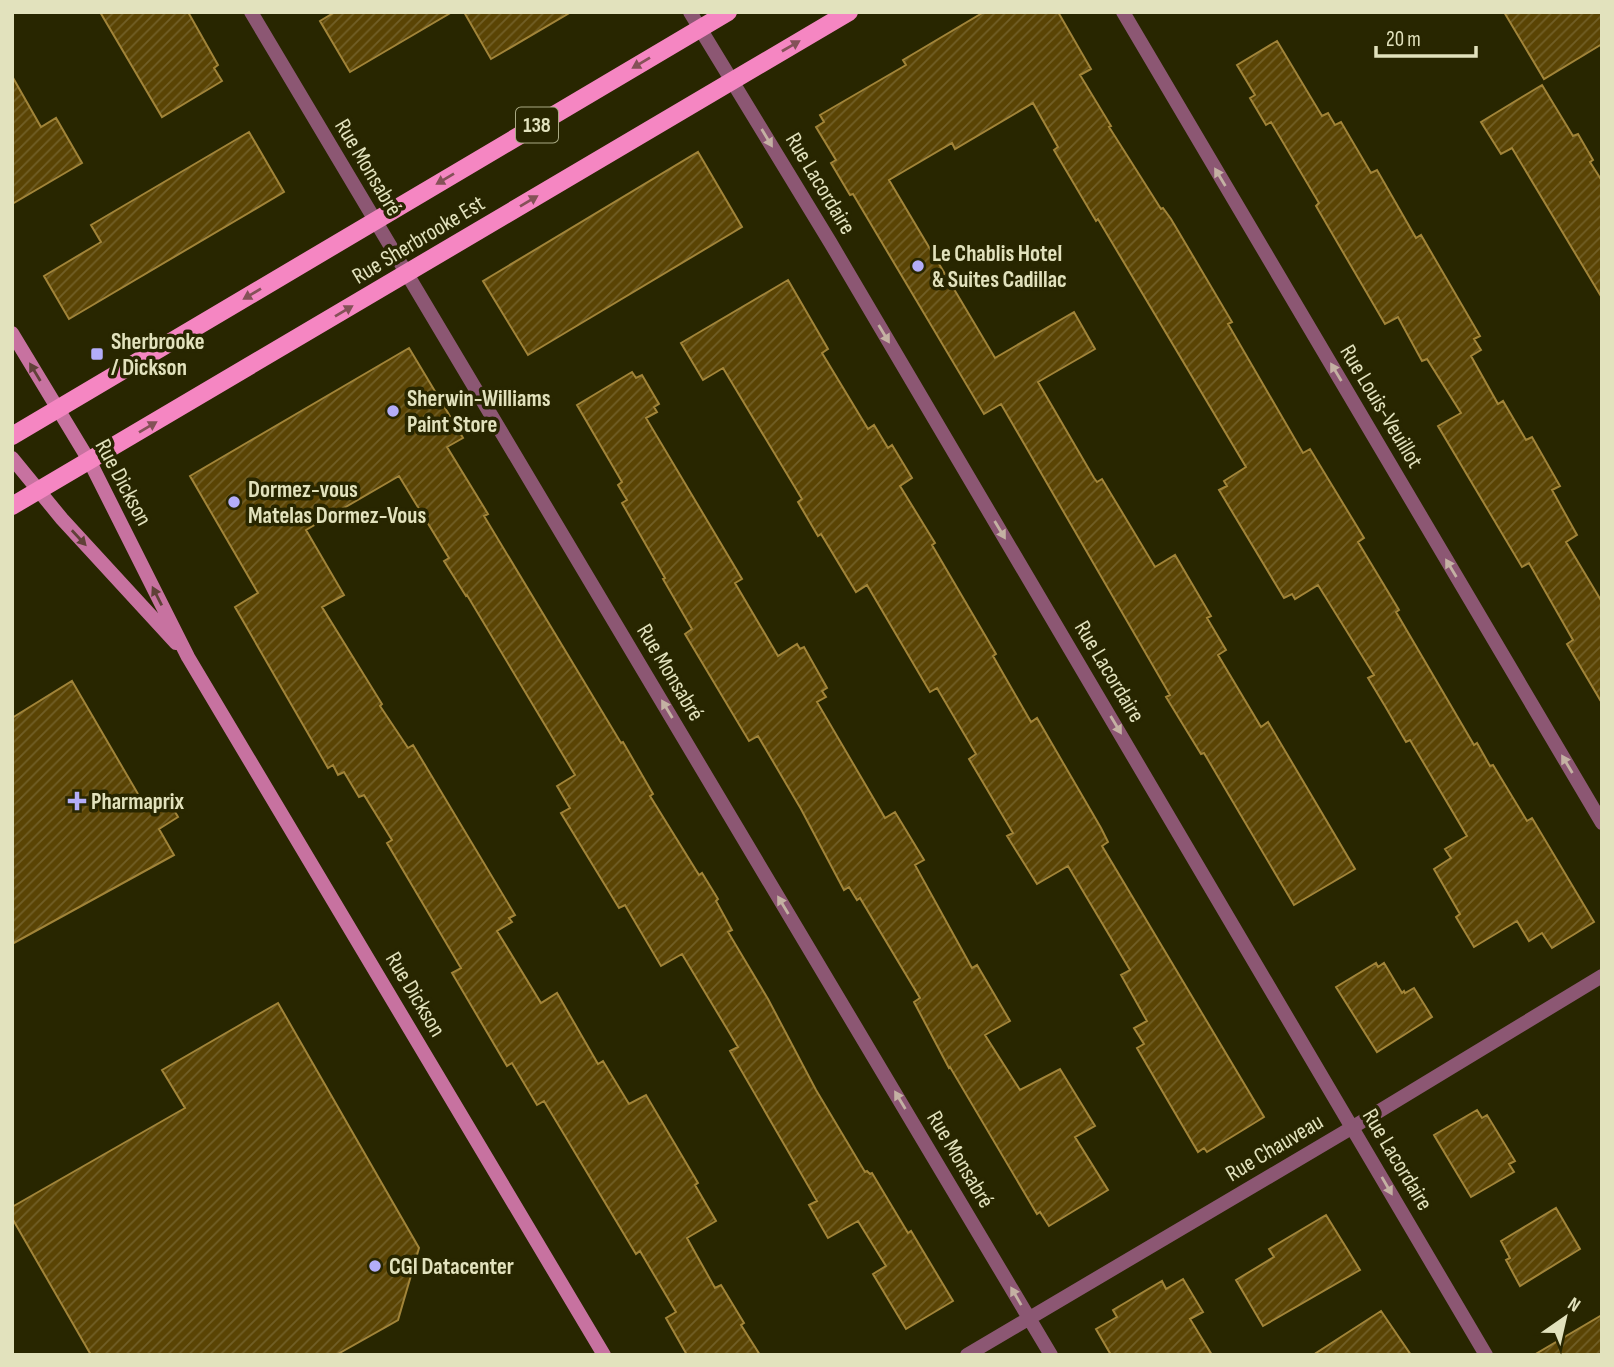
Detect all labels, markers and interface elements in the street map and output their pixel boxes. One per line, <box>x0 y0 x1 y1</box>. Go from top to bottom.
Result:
scale bar <box>1376 14 1476 58</box>
text: 20 m <box>1386 27 1421 52</box>
one-way arrow <box>781 40 800 53</box>
one-way arrow <box>631 57 650 69</box>
road number: 138 <box>516 108 558 142</box>
street label: Rue Monsabré <box>328 114 408 221</box>
street label: Rue Lacordaire <box>779 128 861 239</box>
one-way arrow <box>761 129 774 148</box>
one-way arrow <box>1214 167 1226 186</box>
one-way arrow <box>436 173 455 185</box>
street label: Rue Sherbrooke Est <box>347 189 490 290</box>
one-way arrow <box>520 195 539 207</box>
place label: Le Chablis Hotel & Suites Cadillac <box>932 240 1067 294</box>
marker: Le Chablis Hotel & Suites Cadillac <box>910 258 926 274</box>
one-way arrow <box>243 288 262 300</box>
one-way arrow <box>335 305 354 317</box>
one-way arrow <box>878 324 890 343</box>
place label: Sherbrooke / Dickson <box>111 328 205 382</box>
street label: Rue Louis-Veuillot <box>1333 340 1429 473</box>
marker: Sherbrooke / Dickson <box>89 346 105 362</box>
one-way arrow <box>29 362 41 381</box>
one-way arrow <box>1330 363 1342 382</box>
place label: Sherwin-Williams Paint Store <box>407 385 551 439</box>
marker: Sherwin-Williams Paint Store <box>385 403 401 419</box>
one-way arrow <box>139 421 158 433</box>
street label: Rue Dickson <box>89 434 158 531</box>
place label: Dormez-vous Matelas Dormez-Vous <box>248 476 426 530</box>
marker: Dormez-vous Matelas Dormez-Vous <box>226 494 242 510</box>
one-way arrow <box>994 520 1006 539</box>
one-way arrow <box>71 529 87 546</box>
one-way arrow <box>1445 559 1458 578</box>
one-way arrow <box>152 586 163 606</box>
street label: Rue Lacordaire <box>1068 616 1150 727</box>
street label: Rue Monsabré <box>630 619 710 726</box>
one-way arrow <box>661 700 673 719</box>
one-way arrow <box>1109 716 1122 735</box>
one-way arrow <box>1561 755 1573 774</box>
place label: Pharmaprix <box>91 788 185 816</box>
marker: Pharmaprix <box>69 793 85 809</box>
one-way arrow <box>777 895 789 914</box>
street label: Rue Dickson <box>379 947 451 1042</box>
one-way arrow <box>893 1091 906 1110</box>
street label: Rue Lacordaire <box>1356 1104 1438 1215</box>
street label: Rue Monsabré <box>920 1106 1000 1213</box>
street label: Rue Chauveau <box>1221 1108 1328 1188</box>
one-way arrow <box>1381 1176 1393 1195</box>
place label: CGI Datacenter <box>389 1253 514 1281</box>
marker: CGI Datacenter <box>367 1258 383 1274</box>
north arrow <box>1530 1283 1600 1353</box>
one-way arrow <box>1010 1286 1022 1306</box>
text: N <box>1563 1293 1584 1318</box>

